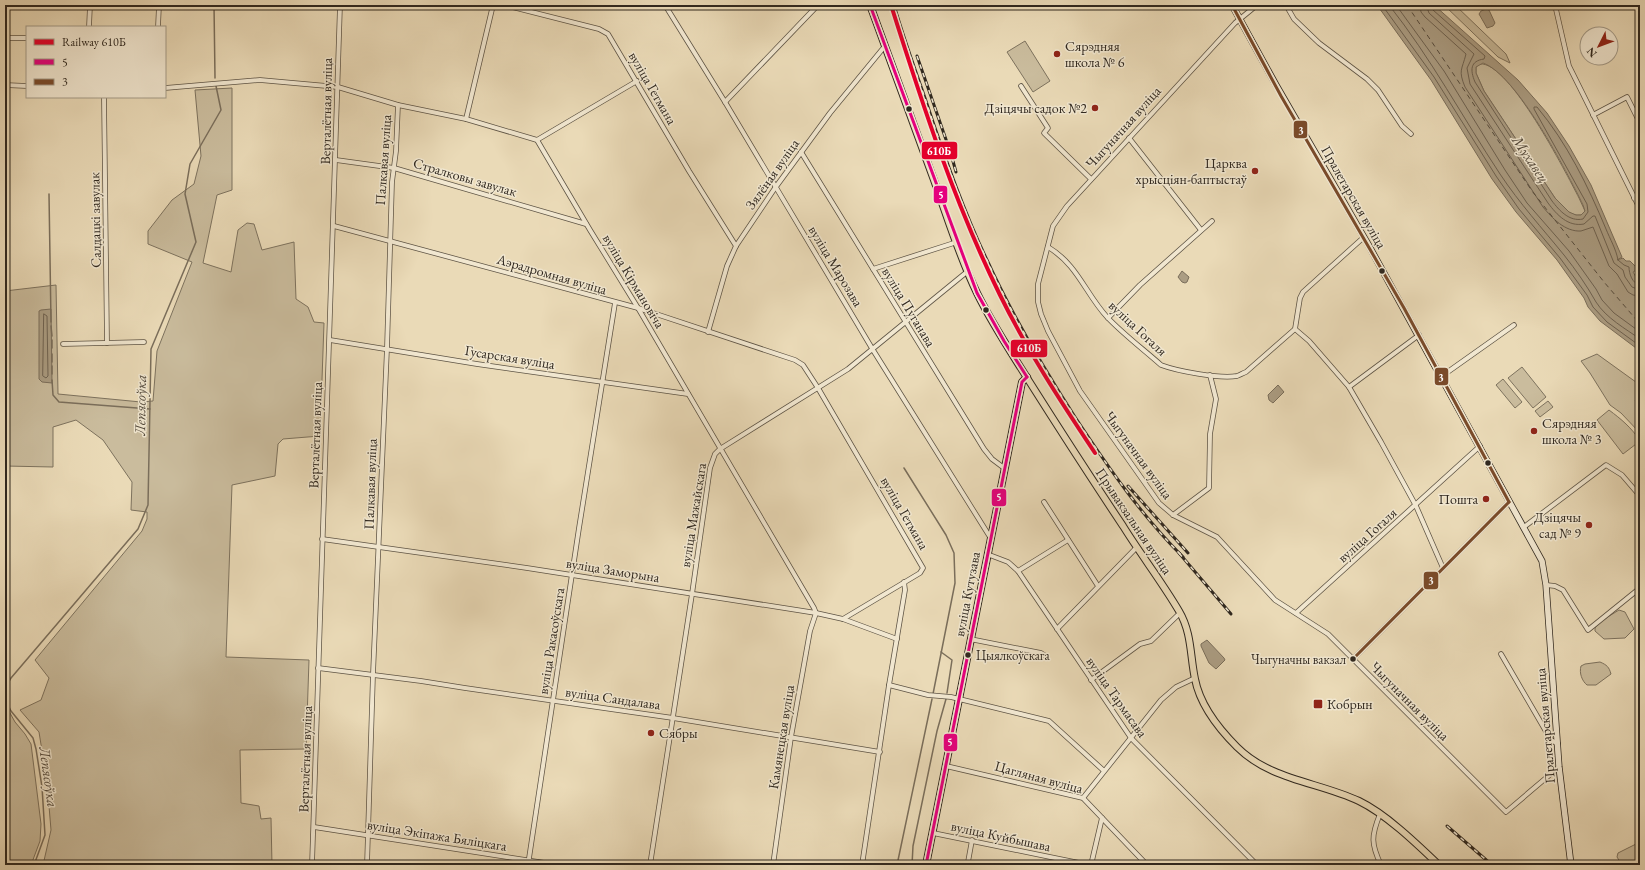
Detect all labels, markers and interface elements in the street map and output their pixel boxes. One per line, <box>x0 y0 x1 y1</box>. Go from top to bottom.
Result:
legend <box>26 26 166 98</box>
north arrow <box>1579 26 1619 66</box>
text: Railway 610Б <box>62 34 126 50</box>
place label: Сярэдняя школа № 6 <box>1065 37 1125 71</box>
text: N <box>1583 45 1600 61</box>
street label: вуліца Гетмана <box>625 48 681 128</box>
marker: Сярэдняя школа № 6 <box>1052 49 1062 59</box>
text: 5 <box>62 54 68 70</box>
street label: Верталётная вуліца <box>316 57 336 164</box>
text: 3 <box>62 74 68 90</box>
street label: Чыгуначная вуліца <box>1081 82 1165 172</box>
place label: Дзіцячы садок №2 <box>985 99 1087 117</box>
marker: Дзіцячы садок №2 <box>1090 103 1100 113</box>
unlabelled marker <box>904 104 914 114</box>
street label: Палкавая вуліца <box>371 114 395 206</box>
line badge: 3 <box>1293 120 1308 139</box>
text: 3 <box>1298 123 1304 137</box>
water label: Мухавец <box>1508 131 1554 186</box>
street label: Зялёная вуліца <box>741 135 803 213</box>
line badge: 610Б <box>921 141 958 160</box>
street label: Пралетарская вуліца <box>1317 142 1391 252</box>
text: 610Б <box>927 144 951 158</box>
street label: Стралковы завулак <box>411 154 519 200</box>
place label: Царква хрысціян-баптыстаў <box>1135 154 1248 188</box>
marker: Царква хрысціян-баптыстаў <box>1250 166 1260 176</box>
street label: Салдацкі завулак <box>85 172 105 268</box>
line badge: 5 <box>933 185 948 204</box>
text: 5 <box>938 188 944 202</box>
street label: вуліца Марозава <box>805 222 868 310</box>
street label: вуліца Кірмановіча <box>599 231 669 332</box>
street label: Аэрадромная вуліца <box>494 249 609 298</box>
street label: вуліца Пуганава <box>878 264 940 351</box>
unlabelled marker <box>1377 266 1387 276</box>
street label: вуліца Гогаля <box>1105 296 1171 360</box>
unlabelled marker <box>981 305 991 315</box>
line badge: 610Б <box>1010 339 1048 358</box>
street label: Гусарская вуліца <box>464 341 557 373</box>
text: 610Б <box>1017 341 1041 355</box>
line badge: 3 <box>1434 367 1449 386</box>
text: 3 <box>1438 370 1444 384</box>
water label: Лепясоўка <box>130 374 150 437</box>
street label: Верталётная вуліца <box>304 381 326 489</box>
street label: Чыгуначная вуліца <box>1101 407 1177 503</box>
place label: Сярэдняя школа № 3 <box>1542 414 1602 448</box>
marker: Сярэдняя школа № 3 <box>1529 426 1539 436</box>
street label: Палкавая вуліца <box>359 438 381 530</box>
unlabelled marker <box>1483 458 1493 468</box>
street label: вуліца Мажайскага <box>676 461 710 569</box>
street label: Прывакзальная вуліца <box>1092 464 1177 578</box>
street label: вуліца Гетмана <box>877 473 933 553</box>
line badge: 5 <box>991 488 1007 507</box>
text: 5 <box>996 490 1002 504</box>
place label: Пошта <box>1438 490 1478 508</box>
marker: Пошта <box>1481 494 1491 504</box>
street label: вуліца Гогаля <box>1334 504 1400 566</box>
place label: Дзіцячы сад № 9 <box>1534 508 1581 542</box>
marker: Дзіцячы сад № 9 <box>1584 520 1594 530</box>
street label: вуліца Кутузава <box>950 550 984 638</box>
street label: вуліца Заморына <box>565 554 661 586</box>
line badge: 3 <box>1423 571 1439 590</box>
text: 3 <box>1428 573 1434 587</box>
street label: вуліца Ракасоўскага <box>534 586 568 696</box>
place label: Цыялкоўскага <box>976 647 1050 664</box>
marker: Цыялкоўскага <box>963 650 973 660</box>
place label: Чыгуначны вакзал <box>1251 651 1346 668</box>
street label: вуліца Тармасава <box>1082 653 1152 741</box>
marker: Чыгуначны вакзал <box>1348 654 1358 664</box>
street label: Чыгуначная вуліца <box>1367 658 1454 745</box>
street label: Пралетарская вуліца <box>1531 667 1559 785</box>
street label: вуліца Сандалава <box>564 682 662 714</box>
street label: Камянецкая вуліца <box>764 683 798 790</box>
place label: Кобрын <box>1327 695 1373 713</box>
marker: Кобрын <box>1312 698 1324 710</box>
street label: Верталётная вуліца <box>294 705 316 813</box>
place label: Сябры <box>659 724 698 742</box>
marker: Сябры <box>646 728 656 738</box>
line badge: 5 <box>943 733 958 752</box>
text: 5 <box>947 735 953 749</box>
water label: Лепясоўка <box>35 745 63 808</box>
street label: Цагляная вуліца <box>993 757 1085 798</box>
street label: вуліца Экіпажа Бяліцкага <box>366 815 509 855</box>
street label: вуліца Куйбышава <box>950 817 1053 855</box>

